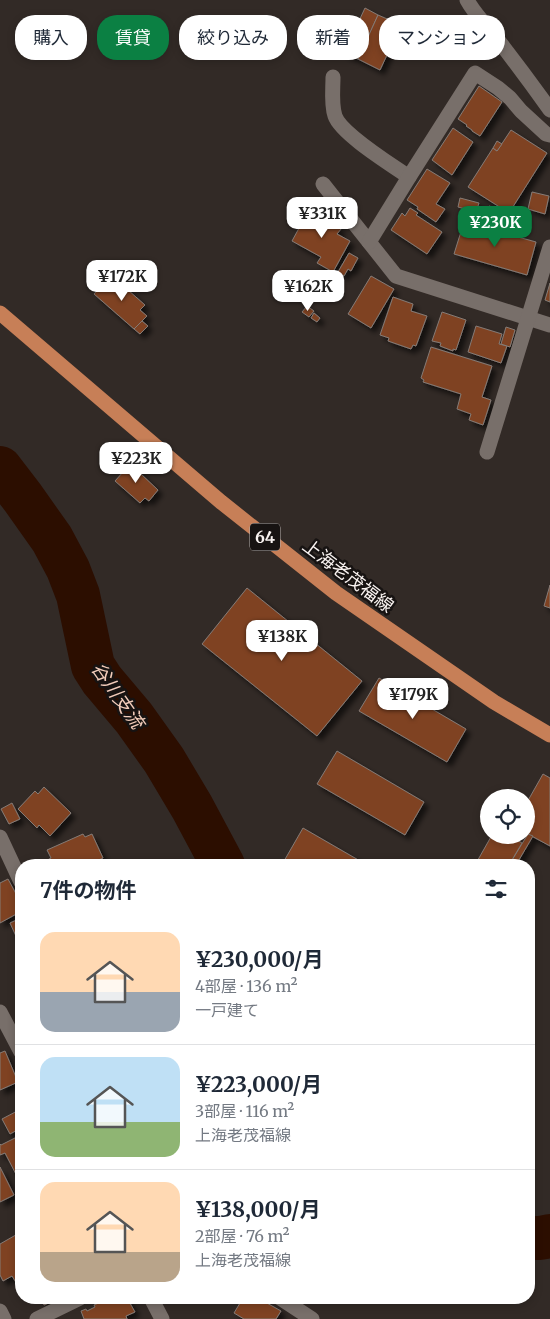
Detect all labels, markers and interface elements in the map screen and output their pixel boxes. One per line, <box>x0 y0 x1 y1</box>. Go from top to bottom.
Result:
chip: 購入 <box>15 15 87 60</box>
chip: 賃貸 <box>97 15 169 60</box>
chip: 絞り込み <box>179 15 287 60</box>
chip: 新着 <box>297 15 369 60</box>
chip: マンション <box>379 15 505 60</box>
pin: ¥331K <box>287 196 357 239</box>
text: ¥331K <box>298 203 346 223</box>
pin: ¥230K <box>460 206 530 248</box>
text: ¥230K <box>469 212 521 232</box>
pin: ¥172K <box>87 260 157 302</box>
text: ¥172K <box>97 266 147 286</box>
pin: ¥162K <box>273 270 343 312</box>
text: ¥162K <box>283 276 333 296</box>
pin: ¥223K <box>101 442 171 484</box>
text: ¥223K <box>110 448 162 468</box>
road number: 64 <box>250 524 280 550</box>
street label: 上海老茂福線 <box>298 534 398 617</box>
pin: ¥138K <box>247 620 317 662</box>
text: ¥138K <box>257 626 307 646</box>
water label: 谷川支流 <box>86 657 151 735</box>
pin: ¥179K <box>378 678 448 720</box>
text: ¥179K <box>388 684 438 704</box>
map controls <box>480 789 535 844</box>
button: locate <box>480 789 535 844</box>
icon: filters <box>482 875 510 903</box>
text: 7件の物件 <box>40 877 137 904</box>
text: ¥230,000/月 <box>195 946 323 973</box>
icon: home <box>80 952 140 1012</box>
text: 4部屋 · 136 m² <box>195 976 297 996</box>
text: 一戸建て <box>195 1000 259 1020</box>
text: ¥223,000/月 <box>195 1071 322 1098</box>
icon: home <box>80 1077 140 1137</box>
text: 3部屋 · 116 m² <box>195 1101 294 1121</box>
text: 上海老茂福線 <box>195 1125 291 1145</box>
text: ¥138,000/月 <box>195 1196 321 1223</box>
icon: home <box>80 1202 140 1262</box>
text: 2部屋 · 76 m² <box>195 1226 290 1246</box>
text: 上海老茂福線 <box>195 1250 291 1270</box>

